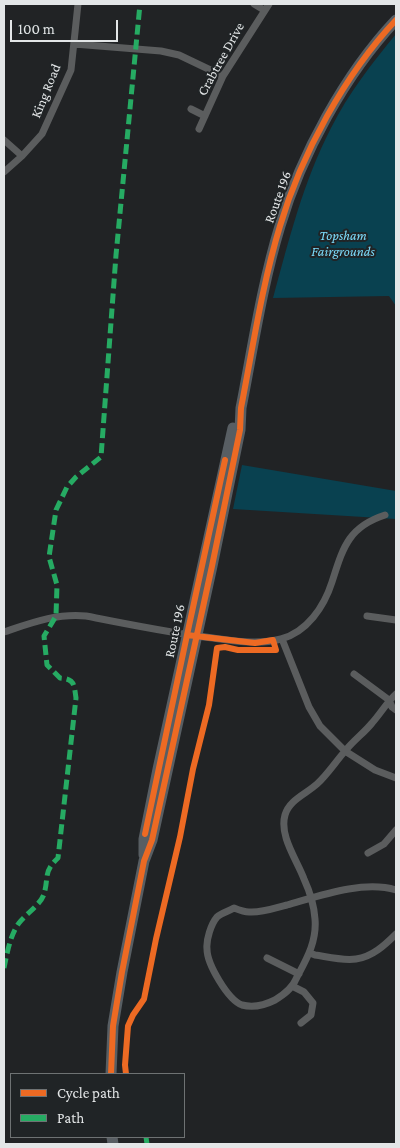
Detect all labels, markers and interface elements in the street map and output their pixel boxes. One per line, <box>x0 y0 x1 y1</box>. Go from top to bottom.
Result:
scale bar <box>12 10 120 42</box>
street label: Crabtree Drive <box>194 19 248 99</box>
text: 100 m <box>18 21 55 37</box>
street label: King Road <box>28 61 64 121</box>
street label: Route 196 <box>261 169 295 225</box>
park label: Topsham Fairgrounds <box>311 228 375 260</box>
street label: Route 196 <box>161 603 189 659</box>
legend <box>10 1073 185 1138</box>
text: Cycle path <box>57 1085 120 1101</box>
text: Path <box>57 1110 84 1126</box>

